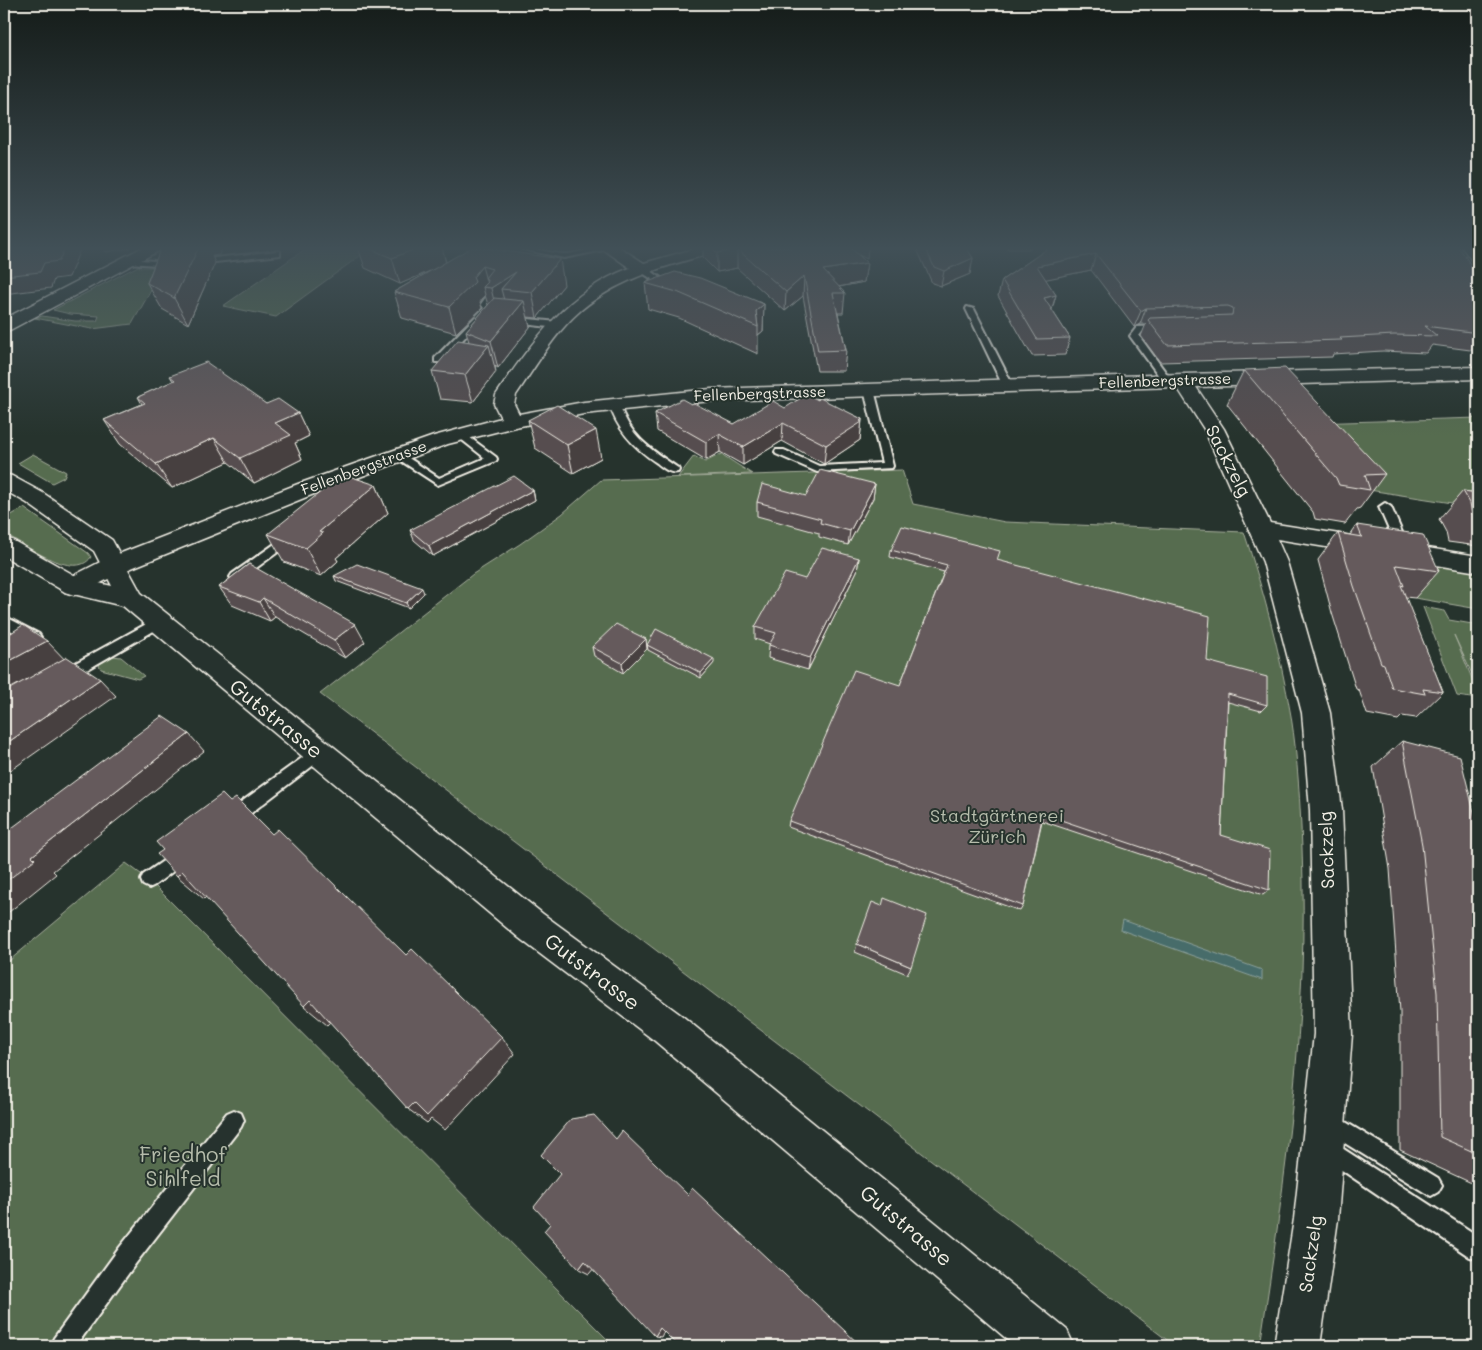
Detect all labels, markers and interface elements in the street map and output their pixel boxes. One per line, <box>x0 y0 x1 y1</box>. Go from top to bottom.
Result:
street label: Fellenbergstrasse <box>1098 368 1232 392</box>
street label: Fellenbergstrasse <box>693 381 827 405</box>
street label: Sackzelg <box>1201 421 1257 501</box>
street label: Fellenbergstrasse <box>298 435 429 499</box>
street label: Gutstrasse <box>225 672 329 764</box>
park label: Stadtgärtnerei Zürich <box>930 803 1064 848</box>
street label: Sackzelg <box>1313 811 1339 889</box>
street label: Gutstrasse <box>540 926 646 1016</box>
park label: Friedhof Sihlfeld <box>139 1140 228 1191</box>
street label: Gutstrasse <box>855 1178 959 1271</box>
street label: Sackzelg <box>1293 1214 1327 1294</box>

